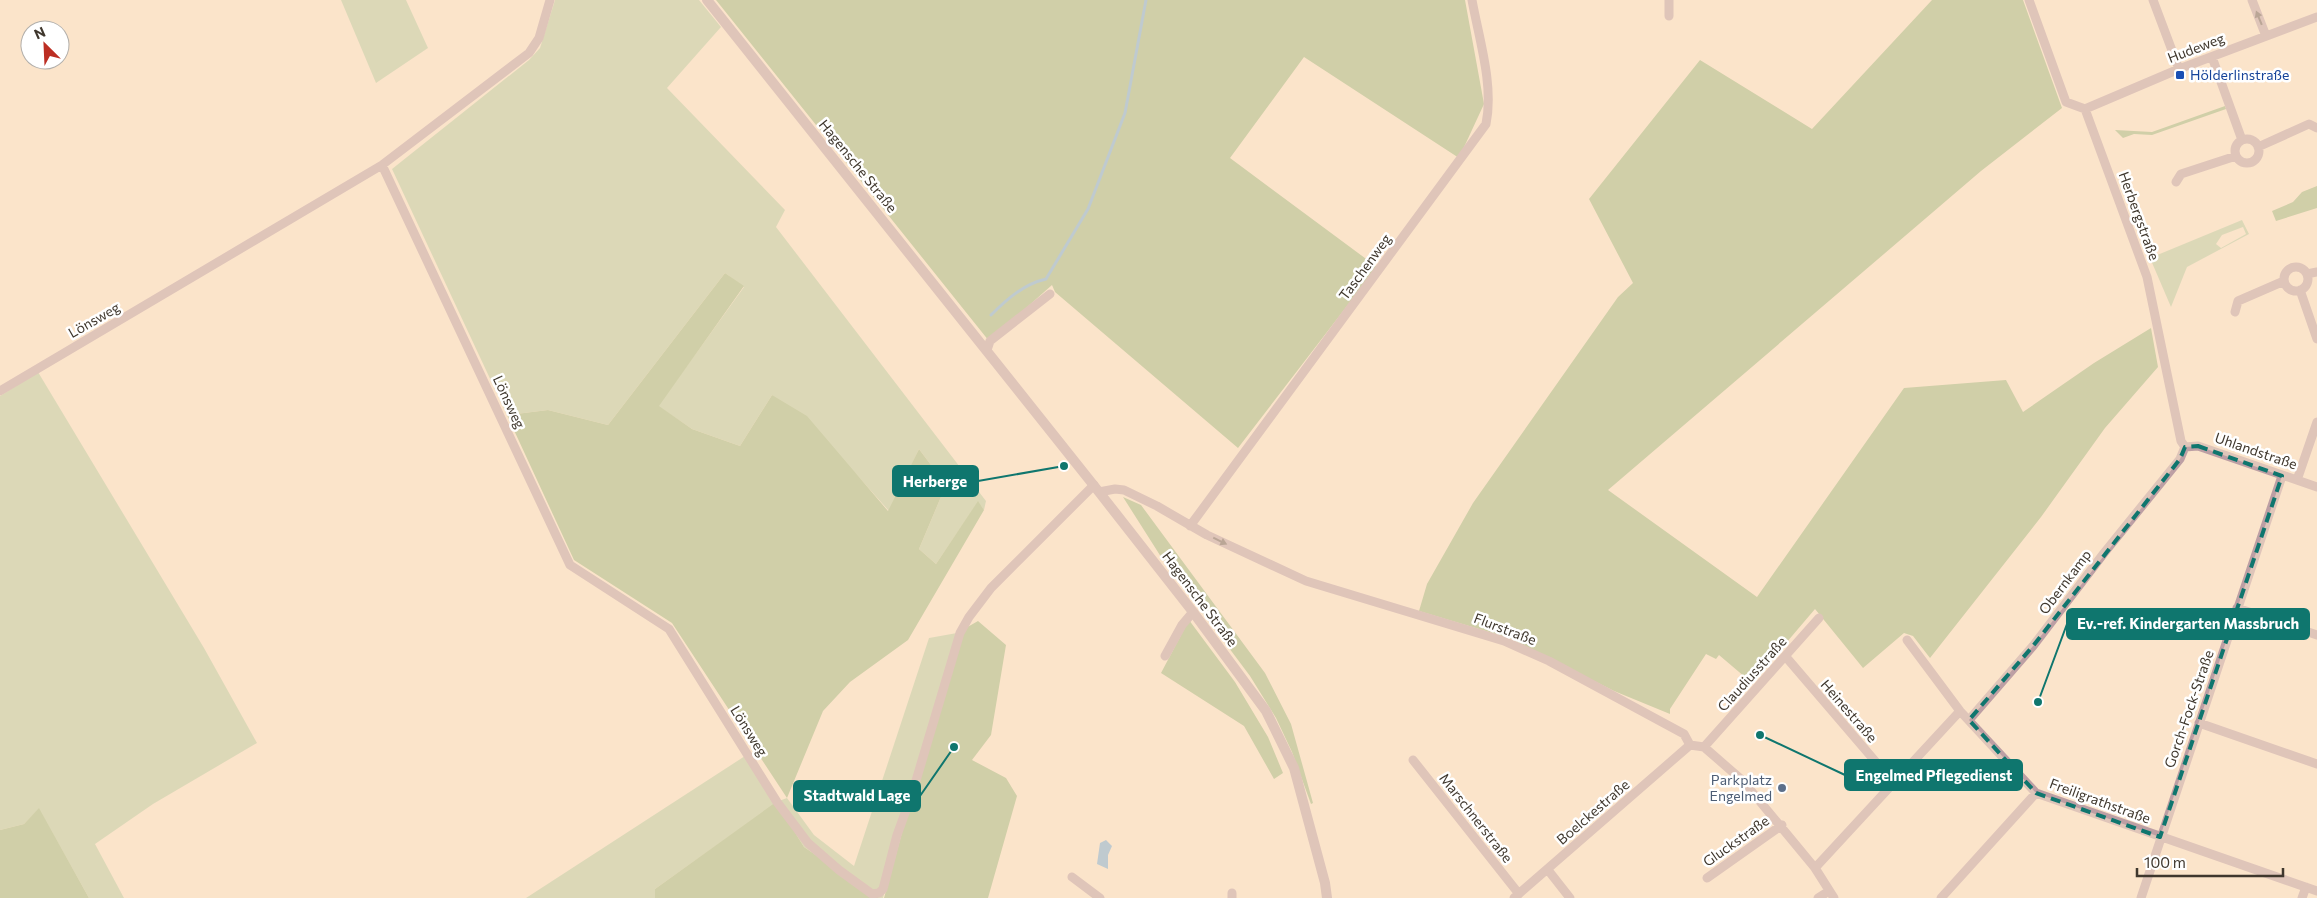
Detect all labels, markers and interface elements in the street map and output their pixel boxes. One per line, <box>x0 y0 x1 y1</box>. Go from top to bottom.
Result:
one-way arrow <box>2255 11 2263 25</box>
north arrow <box>20 20 70 70</box>
text: N <box>31 23 48 43</box>
street label: Hudeweg <box>2165 29 2227 66</box>
place label: Hölderlinstraße <box>2190 66 2289 83</box>
marker: Hölderlinstraße <box>2174 69 2186 81</box>
street label: Hagensche Straße <box>816 116 901 216</box>
street label: Herbergstraße <box>2116 169 2163 262</box>
street label: Taschenweg <box>1335 230 1395 303</box>
street label: Lönsweg <box>65 298 123 341</box>
street label: Lönsweg <box>490 373 529 431</box>
street label: Uhlandstraße <box>2213 428 2300 473</box>
callout: Herberge <box>893 466 978 496</box>
text: Herberge <box>903 472 967 490</box>
one-way arrow <box>1212 537 1227 545</box>
street label: Obernkamp <box>2035 546 2094 617</box>
street label: Hagensche Straße <box>1159 548 1242 650</box>
street label: Flurstraße <box>1472 609 1539 648</box>
callout: Ev.-ref. Kindergarten Massbruch <box>2067 609 2309 639</box>
text: Ev.-ref. Kindergarten Massbruch <box>2077 614 2299 632</box>
street label: Claudiusstraße <box>1714 633 1790 715</box>
street label: Gorch-Fock-Straße <box>2160 648 2217 770</box>
street label: Heinestraße <box>1818 676 1881 746</box>
street label: Lönsweg <box>727 702 772 760</box>
callout: Engelmed Pflegedienst <box>1845 760 2022 790</box>
text: Engelmed Pflegedienst <box>1856 766 2012 784</box>
street label: Marschnerstraße <box>1436 770 1517 866</box>
place label: Parkplatz Engelmed <box>1710 771 1772 804</box>
street label: Freiligrathstraße <box>2047 774 2153 827</box>
street label: Boelckestraße <box>1553 775 1632 848</box>
callout: Stadtwald Lage <box>794 781 920 811</box>
marker: Parkplatz Engelmed <box>1776 782 1788 794</box>
text: Stadtwald Lage <box>804 786 910 804</box>
street label: Gluckstraße <box>1699 812 1772 870</box>
scale bar <box>2137 846 2283 878</box>
text: 100 m <box>2144 853 2186 871</box>

